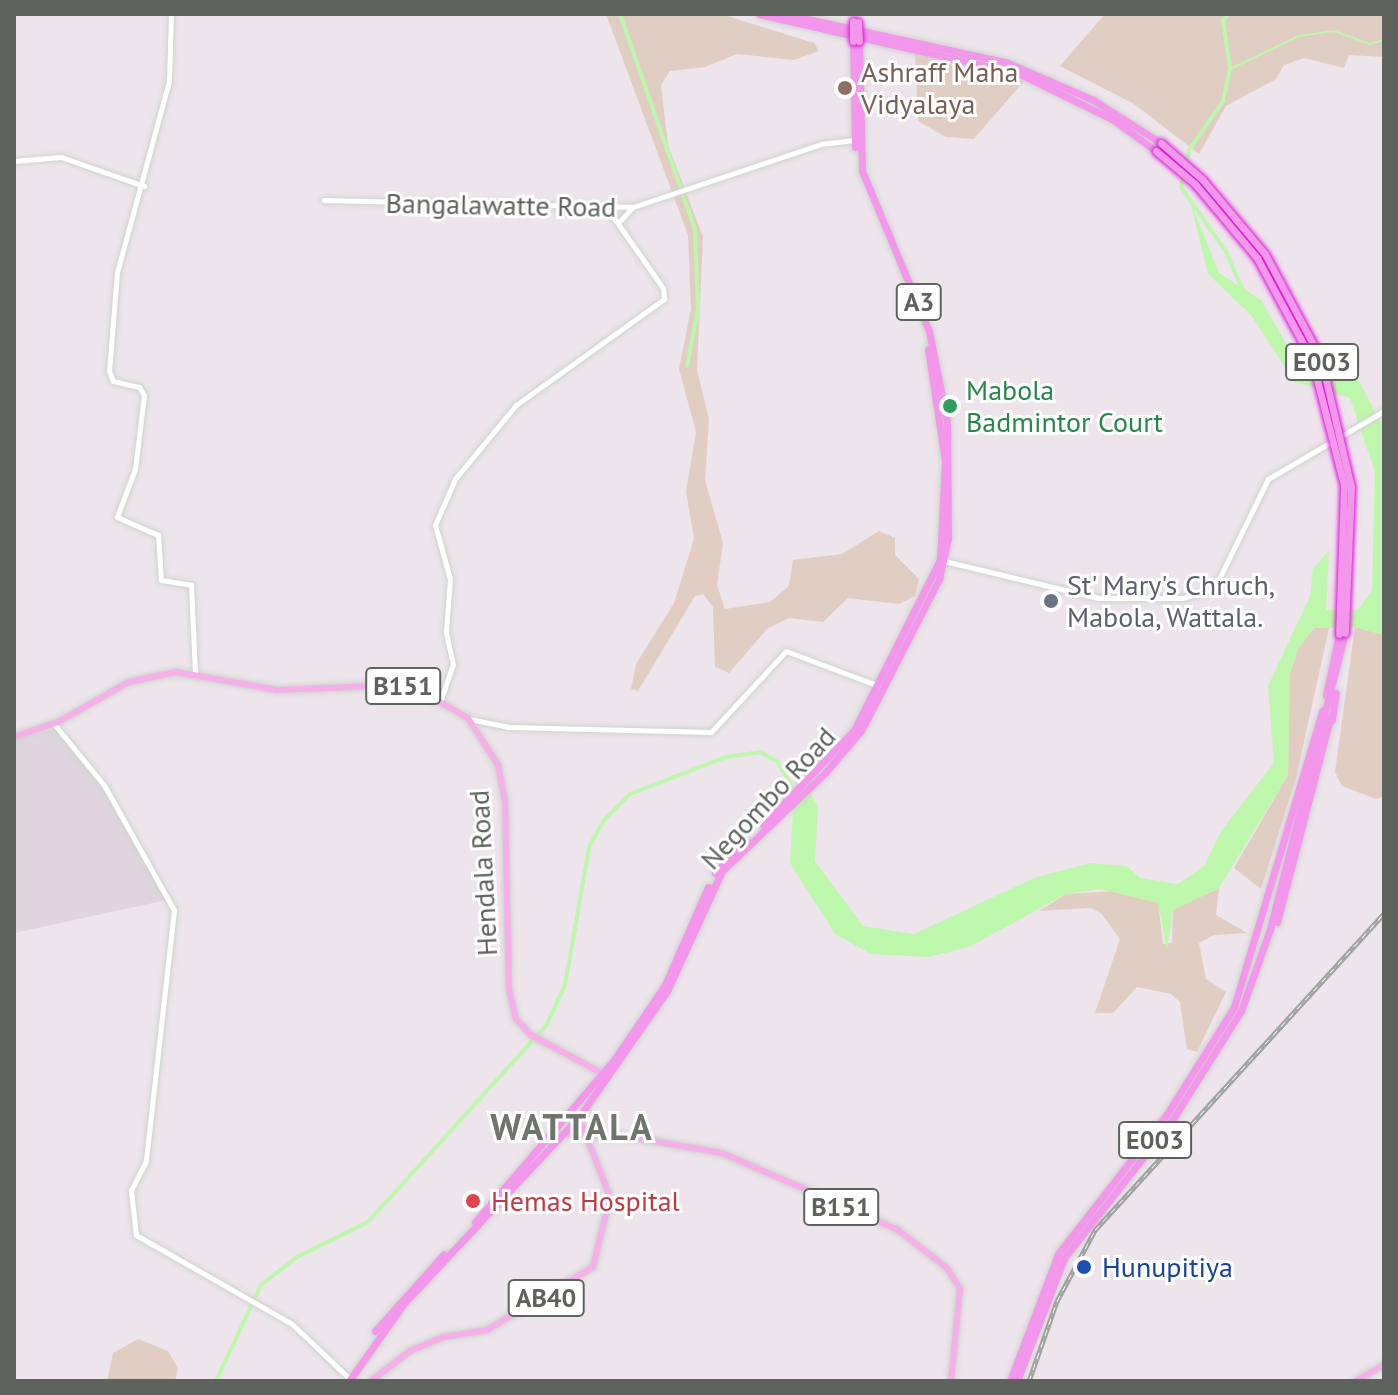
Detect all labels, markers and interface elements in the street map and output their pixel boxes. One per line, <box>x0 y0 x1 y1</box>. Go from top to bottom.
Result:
place label: Ashraff Maha Vidyalaya <box>861 55 1018 121</box>
marker: Ashraff Maha Vidyalaya <box>836 79 854 97</box>
street label: Bangalawatte Road <box>385 186 617 224</box>
road number: A3 <box>895 280 943 324</box>
road number: E003 <box>1284 340 1360 384</box>
place label: Mabola Badmintor Court <box>966 373 1163 439</box>
marker: Mabola Badmintor Court <box>941 397 959 415</box>
place label: St' Mary's Chruch, Mabola, Wattala. <box>1067 568 1277 634</box>
marker: St' Mary's Chruch, Mabola, Wattala. <box>1042 592 1060 610</box>
road number: B151 <box>365 664 441 708</box>
street label: Negombo Road <box>694 720 842 876</box>
street label: Hendala Road <box>462 789 504 957</box>
district label: WATTALA <box>490 1105 654 1149</box>
road number: E003 <box>1117 1118 1193 1162</box>
place label: Hemas Hospital <box>491 1184 680 1218</box>
road number: B151 <box>803 1185 879 1229</box>
marker: Hemas Hospital <box>462 1190 484 1212</box>
place label: Hunupitiya <box>1102 1250 1233 1284</box>
marker: Hunupitiya <box>1073 1256 1095 1278</box>
road number: AB40 <box>506 1276 586 1320</box>

